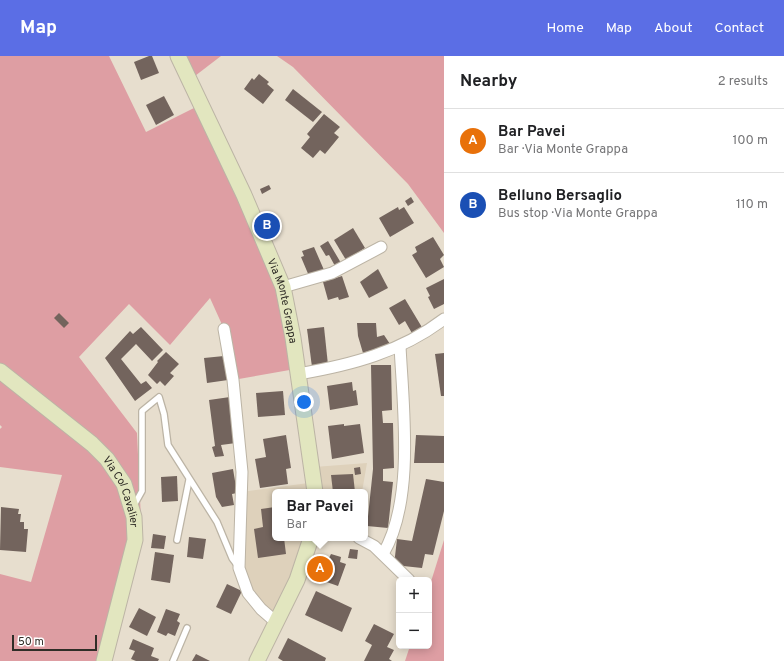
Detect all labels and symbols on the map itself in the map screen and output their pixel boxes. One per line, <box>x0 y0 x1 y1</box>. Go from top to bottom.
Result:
pin: B <box>254 211 280 241</box>
street label: Via Monte Grappa <box>264 256 300 344</box>
your location <box>294 392 314 412</box>
street label: Via Col Cavalier <box>99 454 140 528</box>
pin: A <box>307 554 333 584</box>
scale bar <box>12 633 97 652</box>

